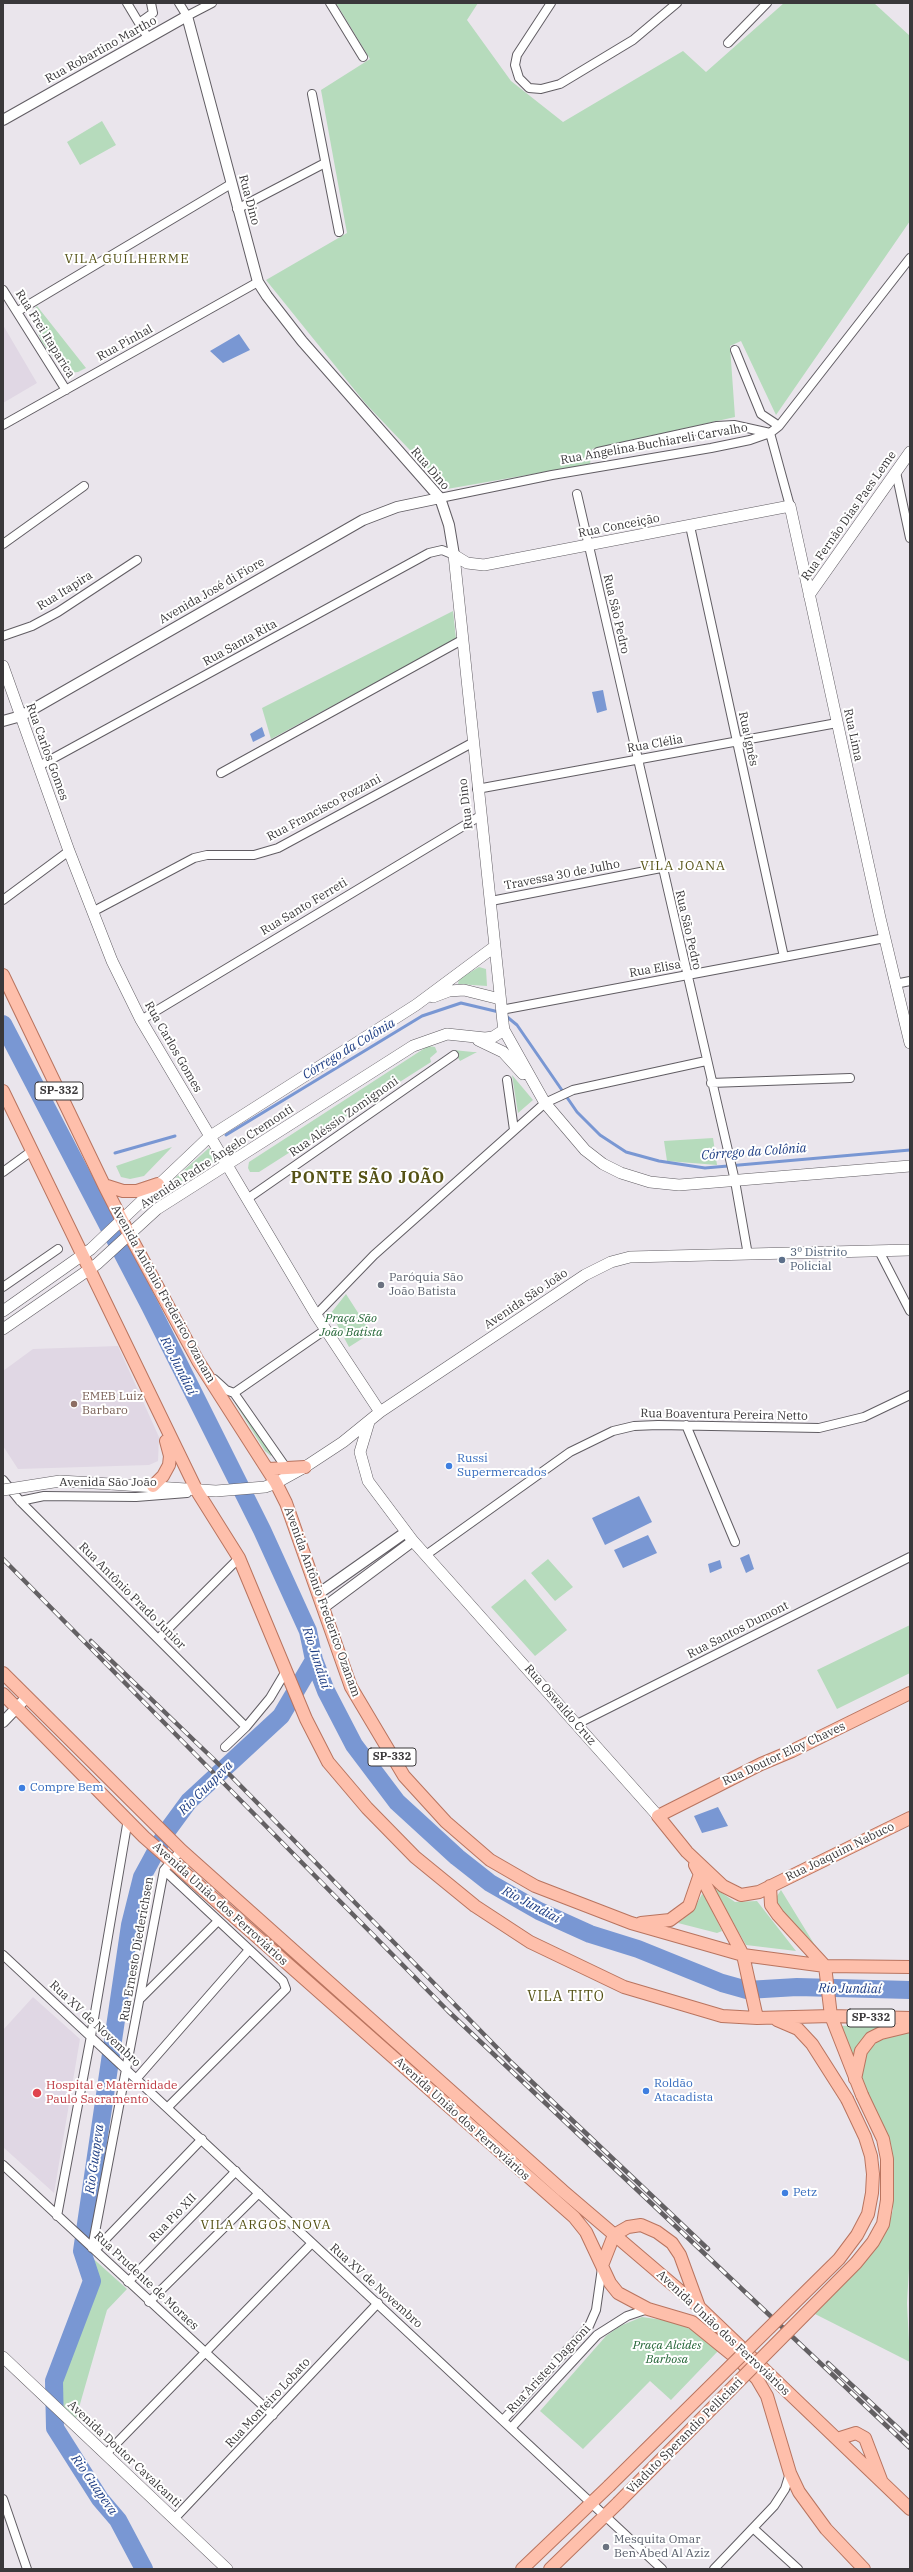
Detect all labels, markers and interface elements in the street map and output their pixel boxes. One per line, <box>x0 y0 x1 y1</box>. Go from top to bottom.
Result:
street label: Rua Robartino Martho <box>43 13 159 87</box>
street label: Rua Dino <box>235 173 263 227</box>
district label: VILA GUILHERME <box>64 251 190 267</box>
street label: Rua Frei Itaparica <box>12 287 78 381</box>
street label: Rua Pinhal <box>95 322 155 364</box>
street label: Rua Angelina Buchiareli Carvalho <box>559 420 749 468</box>
street label: Rua Dino <box>408 445 452 493</box>
street label: Rua Fernão Dias Paes Leme <box>799 448 899 584</box>
street label: Rua Conceição <box>577 511 661 541</box>
street label: Avenida José di Fiore <box>157 555 267 627</box>
street label: Rua Itapira <box>35 568 95 614</box>
street label: Rua São Pedro <box>600 573 632 655</box>
street label: Rua Santa Rita <box>201 617 279 669</box>
street label: Rua Carlos Gomes <box>23 701 71 803</box>
street label: Rua Lima <box>840 707 866 763</box>
street label: Rua Ignês <box>735 710 761 768</box>
street label: Rua Clélia <box>626 732 684 756</box>
street label: Rua Francisco Pozzani <box>265 772 383 844</box>
street label: Rua Dino <box>456 778 476 830</box>
street label: Travessa 30 de Julho <box>503 857 621 893</box>
district label: VILA JOANA <box>640 858 726 874</box>
street label: Rua Santo Ferreti <box>258 875 350 939</box>
street label: Rua São Pedro <box>672 889 704 971</box>
street label: Rua Elisa <box>628 957 682 981</box>
street label: Rua Carlos Gomes <box>141 999 205 1095</box>
water label: Córrego da Colônia <box>300 1015 398 1083</box>
street label: Rua Aléssio Zomignoni <box>287 1074 401 1160</box>
road number: SP-332 <box>35 1082 83 1100</box>
street label: Avenida Padre Ângelo Cremonti <box>138 1102 296 1212</box>
water label: Córrego da Colônia <box>701 1141 807 1163</box>
district label: PONTE SÃO JOÃO <box>291 1168 445 1188</box>
street label: Avenida Antônio Frederico Ozanam <box>108 1203 218 1385</box>
place label: 3º Distrito Policial <box>790 1246 847 1274</box>
marker: 3º Distrito Policial <box>777 1255 787 1265</box>
street label: Avenida São João <box>482 1266 570 1332</box>
place label: Paróquia São João Batista <box>389 1271 463 1299</box>
marker: Paróquia São João Batista <box>376 1280 386 1290</box>
park label: Praça São João Batista <box>320 1312 382 1340</box>
water label: Rio Jundiaí <box>157 1334 199 1398</box>
place label: EMEB Luiz Barbaro <box>82 1390 143 1418</box>
marker: EMEB Luiz Barbaro <box>69 1399 79 1409</box>
street label: Rua Boaventura Pereira Netto <box>640 1406 808 1424</box>
place label: Russi Supermercados <box>457 1452 547 1480</box>
marker: Russi Supermercados <box>444 1461 454 1471</box>
street label: Avenida São João <box>59 1476 157 1490</box>
street label: Avenida Antônio Frederico Ozanam <box>281 1505 363 1699</box>
street label: Rua Antônio Prado Junior <box>76 1540 188 1652</box>
street label: Rua Santos Dumont <box>685 1598 791 1662</box>
water label: Rio Jundiaí <box>299 1625 333 1691</box>
street label: Rua Oswaldo Cruz <box>521 1662 599 1748</box>
street label: Rua Doutor Eloy Chaves <box>720 1719 848 1789</box>
road number: SP-332 <box>368 1748 416 1766</box>
water label: Rio Guapeva <box>176 1758 236 1818</box>
place label: Compre Bem <box>30 1781 104 1795</box>
marker: Compre Bem <box>17 1783 27 1793</box>
street label: Rua Joaquim Nabuco <box>783 1819 897 1885</box>
street label: Avenida União dos Ferroviários <box>149 1839 291 1969</box>
street label: Rua Ernesto Diederichsen <box>117 1876 157 2022</box>
water label: Rio Jundiaí <box>499 1883 563 1927</box>
street label: Rua XV de Novembro <box>46 1978 144 2070</box>
water label: Rio Jundiaí <box>818 1981 882 1997</box>
district label: VILA TITO <box>527 1989 605 2005</box>
road number: SP-332 <box>847 2009 895 2027</box>
street label: Avenida União dos Ferroviários <box>391 2054 533 2184</box>
place label: Roldão Atacadista <box>654 2077 713 2105</box>
place label: Hospital e Maternidade Paulo Sacramento <box>46 2079 177 2107</box>
marker: Roldão Atacadista <box>641 2086 651 2096</box>
marker: Hospital e Maternidade Paulo Sacramento <box>31 2087 43 2099</box>
water label: Rio Guapeva <box>82 2123 108 2195</box>
place label: Petz <box>793 2186 817 2200</box>
marker: Petz <box>780 2188 790 2198</box>
street label: Rua Pio XII <box>146 2191 200 2245</box>
district label: VILA ARGOS NOVA <box>200 2217 332 2233</box>
street label: Rua Prudente de Moraes <box>91 2229 201 2333</box>
street label: Rua XV de Novembro <box>327 2241 425 2331</box>
street label: Avenida União dos Ferroviários <box>653 2267 793 2399</box>
street label: Rua Aristeu Dagnoni <box>504 2322 594 2416</box>
park label: Praça Alcides Barbosa <box>633 2339 701 2367</box>
street label: Rua Monteiro Lobato <box>223 2355 313 2451</box>
street label: Viaduto Sperandio Pelliciari <box>624 2375 746 2497</box>
street label: Avenida Doutor Cavalcanti <box>64 2398 184 2510</box>
water label: Rio Guapeva <box>68 2452 120 2518</box>
place label: Mesquita Omar Ben Abed Al Aziz <box>614 2533 710 2561</box>
marker: Mesquita Omar Ben Abed Al Aziz <box>601 2542 611 2552</box>

